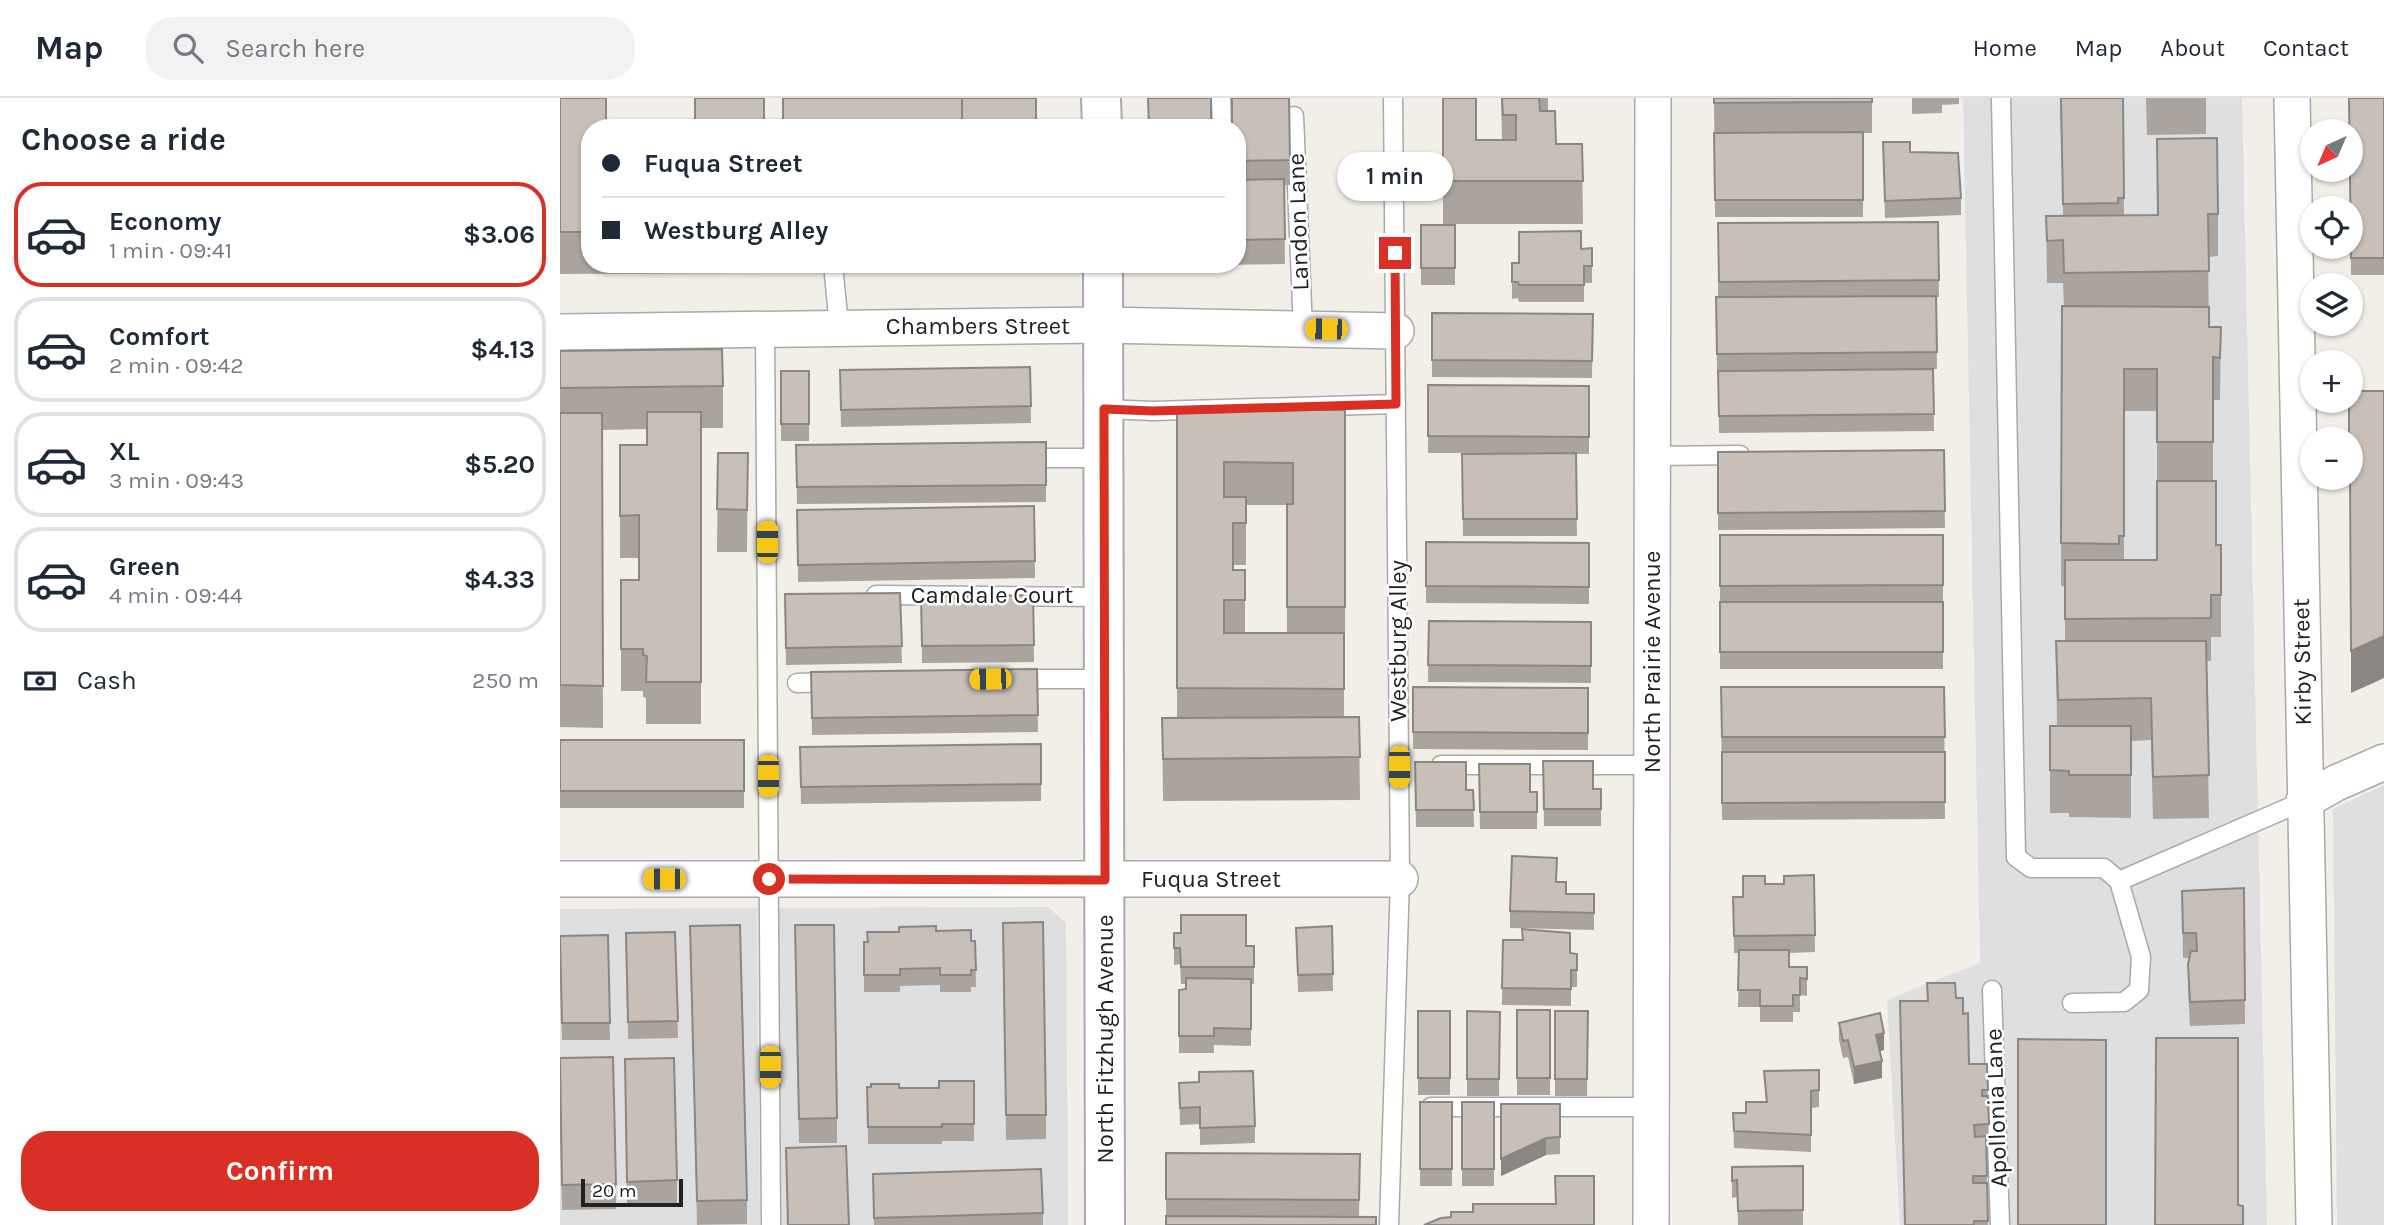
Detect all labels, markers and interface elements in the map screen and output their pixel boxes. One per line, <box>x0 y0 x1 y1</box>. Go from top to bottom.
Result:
search box <box>145 17 635 80</box>
text: Map <box>35 29 103 67</box>
icon: search <box>169 29 207 67</box>
text: Search here <box>225 33 365 64</box>
text: Home <box>1973 34 2037 62</box>
text: Map <box>2075 34 2122 62</box>
text: About <box>2160 34 2225 62</box>
text: Contact <box>2263 34 2349 62</box>
north arrow <box>2300 119 2362 182</box>
map controls <box>2300 119 2363 490</box>
text: Choose a ride <box>21 121 226 158</box>
text: Fuqua Street <box>644 148 803 179</box>
callout: 1 min <box>1337 152 1453 200</box>
street label: Landon Lane <box>1282 153 1314 291</box>
text: 1 min <box>1366 163 1424 190</box>
button: locate <box>2300 196 2363 259</box>
icon: car <box>25 203 88 266</box>
text: Economy <box>109 206 221 237</box>
text: Westburg Alley <box>644 215 828 246</box>
text: $3.06 <box>463 219 535 250</box>
text: 1 min · 09:41 <box>109 237 232 264</box>
route end <box>1379 237 1411 269</box>
button: layers <box>2300 273 2363 336</box>
street label: Chambers Street <box>886 312 1070 340</box>
icon: car <box>25 318 88 381</box>
car <box>1305 318 1348 340</box>
text: Comfort <box>109 321 210 352</box>
text: $4.13 <box>471 334 535 365</box>
button: + <box>2300 350 2363 413</box>
text: 2 min · 09:42 <box>109 352 244 379</box>
button: − <box>2300 427 2363 490</box>
icon: car <box>25 433 88 496</box>
text: XL <box>109 436 140 467</box>
text: $5.20 <box>464 449 535 480</box>
text: 3 min · 09:43 <box>109 467 244 494</box>
car <box>757 521 778 563</box>
icon: car <box>25 548 88 611</box>
text: Green <box>109 551 181 582</box>
street label: North Prairie Avenue <box>1638 551 1666 773</box>
street label: Westburg Alley <box>1384 560 1412 722</box>
text: $4.33 <box>464 564 535 595</box>
street label: Camdale Court <box>911 581 1073 609</box>
text: 4 min · 09:44 <box>109 582 243 609</box>
street label: Kirby Street <box>2287 598 2317 726</box>
icon: cash <box>21 662 59 700</box>
text: Cash <box>77 665 137 696</box>
text: 250 m <box>472 667 539 694</box>
car <box>969 668 1012 690</box>
car <box>1389 746 1410 788</box>
car <box>758 755 779 797</box>
route start <box>753 863 785 895</box>
street label: Fuqua Street <box>1141 865 1281 893</box>
car <box>644 869 686 890</box>
street label: North Fitzhugh Avenue <box>1091 914 1119 1164</box>
street label: Apollonia Lane <box>1979 1028 2013 1188</box>
car <box>760 1046 781 1088</box>
button: Confirm <box>21 1131 539 1211</box>
scale bar <box>581 1176 682 1208</box>
text: 20 m <box>592 1180 637 1202</box>

